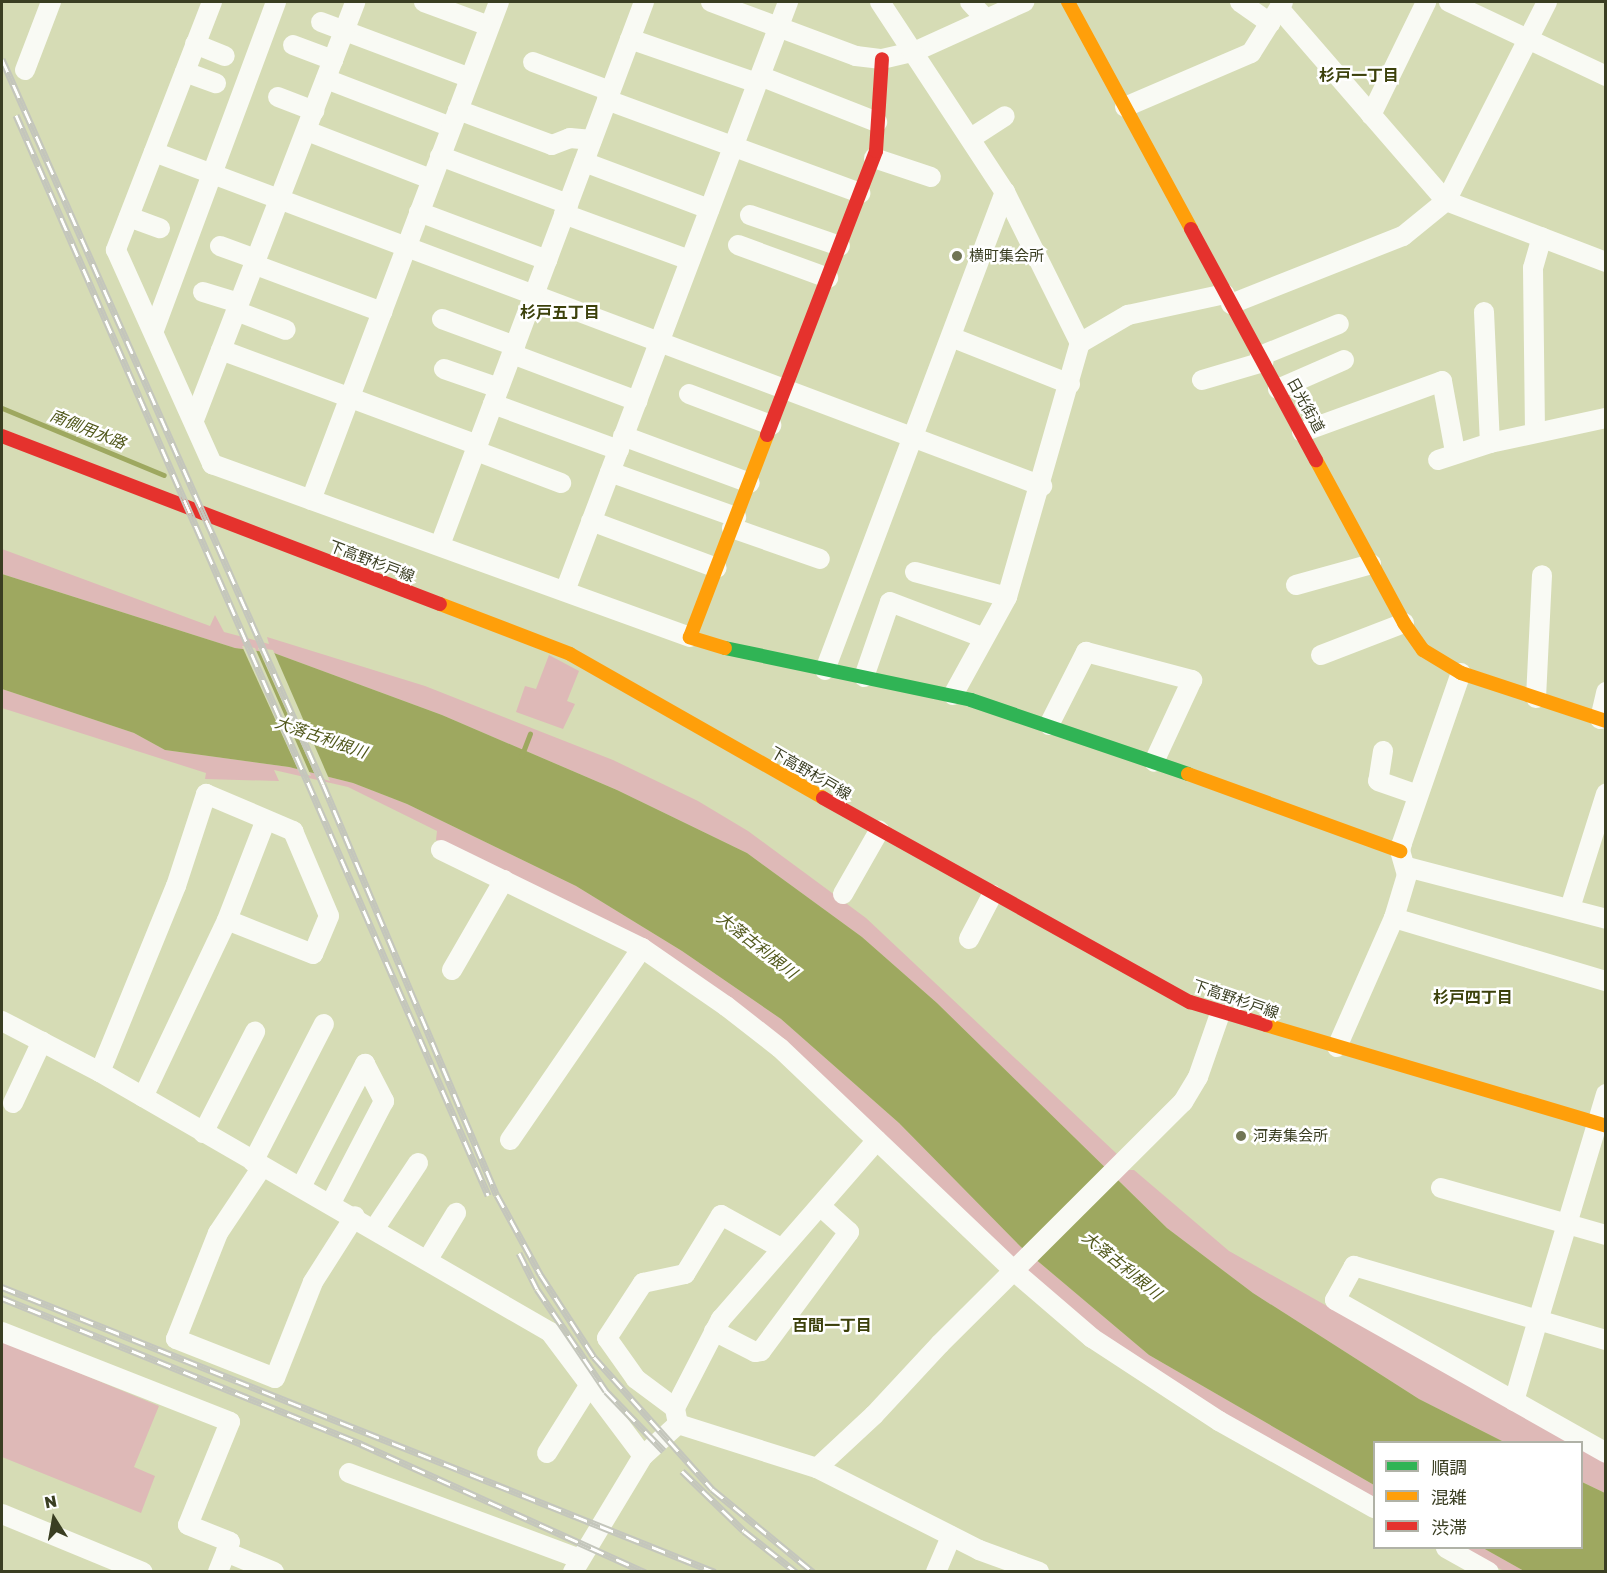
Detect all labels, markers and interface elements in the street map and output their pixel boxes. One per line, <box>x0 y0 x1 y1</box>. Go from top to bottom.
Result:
district label: 杉戸一丁目 <box>1319 65 1399 85</box>
place label: 横町集会所 <box>969 247 1044 265</box>
marker: 横町集会所 <box>950 249 964 263</box>
district label: 杉戸五丁目 <box>520 302 600 322</box>
street label: 日光街道 <box>1284 374 1328 436</box>
water label: 南側用水路 <box>47 405 129 453</box>
street label: 下高野杉戸線 <box>327 536 417 586</box>
water label: 大落古利根川 <box>272 712 370 762</box>
street label: 下高野杉戸線 <box>768 743 854 803</box>
water label: 大落古利根川 <box>713 908 801 982</box>
street label: 下高野杉戸線 <box>1191 976 1281 1022</box>
district label: 杉戸四丁目 <box>1433 987 1513 1007</box>
place label: 河寿集会所 <box>1253 1127 1328 1145</box>
marker: 河寿集会所 <box>1234 1129 1248 1143</box>
water label: 大落古利根川 <box>1079 1227 1165 1303</box>
district label: 百間一丁目 <box>792 1315 872 1335</box>
legend <box>1373 1441 1583 1549</box>
text: 順調 <box>1431 1456 1467 1478</box>
text: 混雑 <box>1431 1486 1467 1508</box>
north arrow <box>24 1489 84 1549</box>
text: N <box>43 1490 58 1512</box>
text: 渋滞 <box>1431 1516 1467 1538</box>

